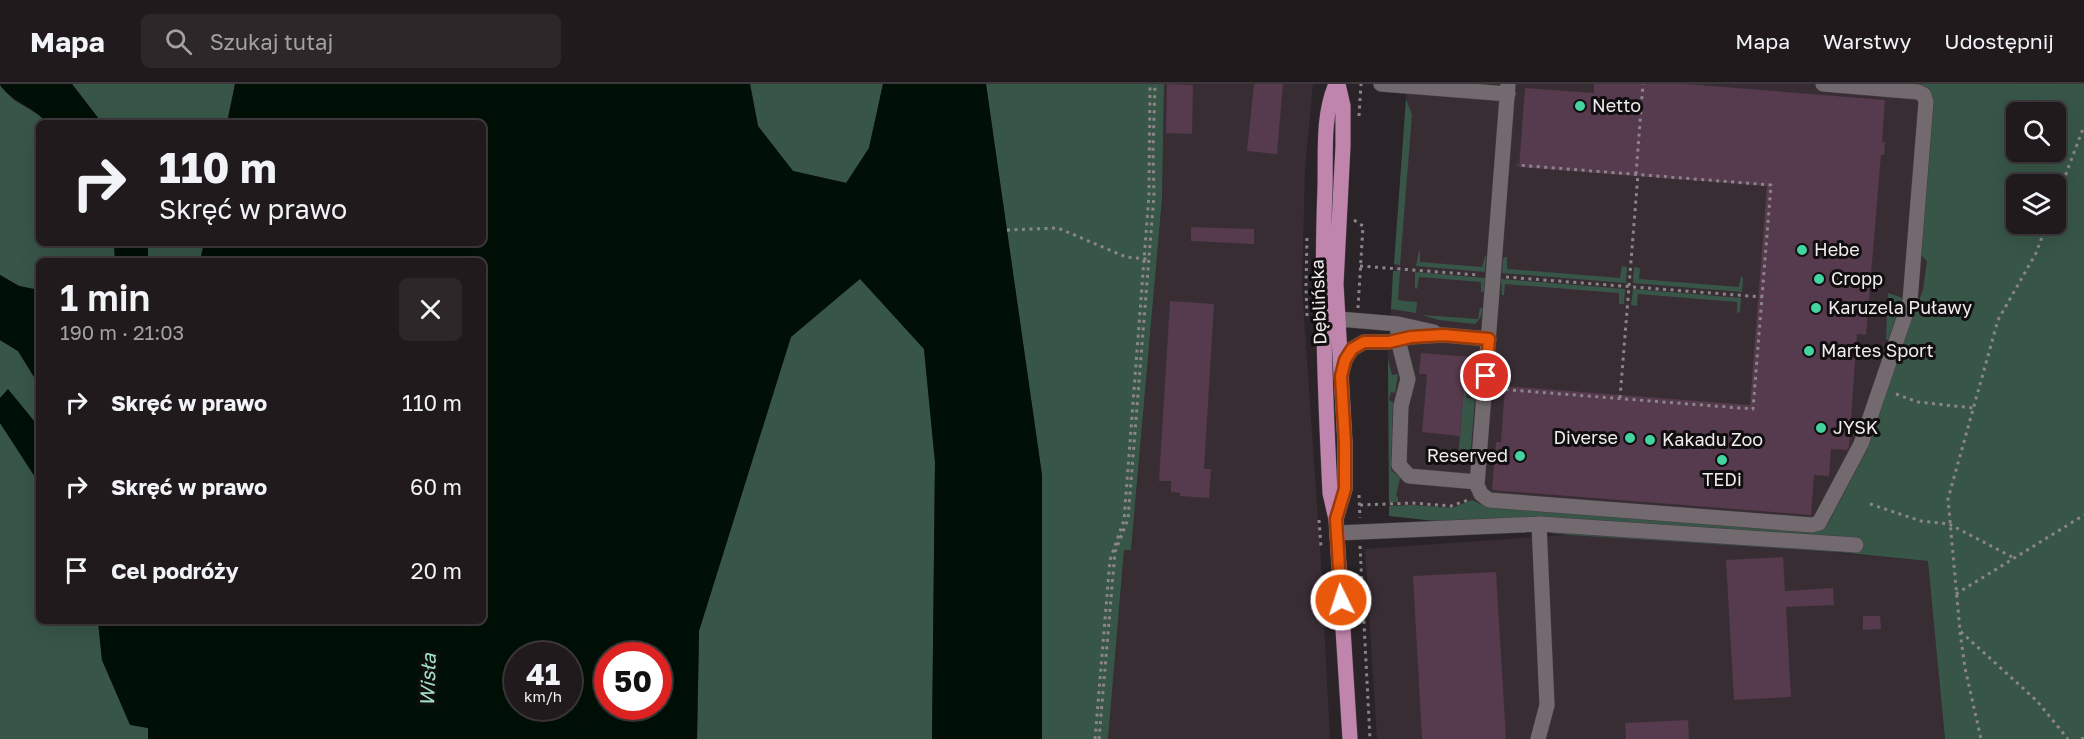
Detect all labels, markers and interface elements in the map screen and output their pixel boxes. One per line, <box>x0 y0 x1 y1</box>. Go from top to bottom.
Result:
search box <box>141 14 561 68</box>
text: Mapa <box>30 25 105 58</box>
icon: search <box>162 25 195 58</box>
text: Szukaj tutaj <box>210 28 333 55</box>
text: Mapa <box>1735 28 1790 54</box>
text: Warstwy <box>1823 28 1911 54</box>
text: Udostępnij <box>1944 28 2054 54</box>
place label: Netto <box>1592 94 1641 116</box>
marker: Netto <box>1573 99 1587 113</box>
map controls <box>2006 102 2066 234</box>
button: search <box>2006 102 2066 162</box>
text: 110 m <box>159 142 277 192</box>
icon: right <box>60 144 138 222</box>
button: layers <box>2006 174 2066 234</box>
text: Skręć w prawo <box>159 193 347 225</box>
place label: Hebe <box>1814 238 1860 260</box>
marker: Hebe <box>1795 243 1809 257</box>
street label: Dęblińska <box>1306 259 1330 345</box>
place label: Cropp <box>1831 267 1883 289</box>
marker: Cropp <box>1812 272 1826 286</box>
text: 1 min <box>60 276 150 319</box>
button: close <box>399 278 462 341</box>
place label: Karuzela Puławy <box>1828 296 1972 318</box>
marker: Karuzela Puławy <box>1809 301 1823 315</box>
text: 190 m · 21:03 <box>60 320 184 344</box>
place label: Martes Sport <box>1821 339 1934 361</box>
marker: Martes Sport <box>1802 344 1816 358</box>
pin <box>1460 350 1511 401</box>
icon: arrive <box>1469 359 1502 392</box>
icon: right <box>60 386 93 419</box>
text: Skręć w prawo <box>111 389 267 416</box>
text: 110 m <box>402 389 462 416</box>
place label: JYSK <box>1833 416 1878 438</box>
marker: JYSK <box>1814 421 1828 435</box>
place label: Diverse <box>1553 426 1618 448</box>
place label: Kakadu Zoo <box>1662 428 1763 450</box>
marker: Diverse <box>1623 431 1637 445</box>
marker: Kakadu Zoo <box>1643 433 1657 447</box>
place label: Reserved <box>1427 444 1508 466</box>
marker: Reserved <box>1513 449 1527 463</box>
marker: TEDi <box>1715 453 1729 467</box>
place label: TEDi <box>1702 468 1742 490</box>
icon: right <box>60 470 93 503</box>
text: Skręć w prawo <box>111 473 267 500</box>
text: 60 m <box>410 473 462 500</box>
icon: arrive <box>60 554 93 587</box>
text: Cel podróży <box>111 557 239 584</box>
text: 20 m <box>411 557 462 584</box>
position arrow <box>1309 568 1373 632</box>
speed limit sign: 50 <box>594 642 672 720</box>
water label: Wisła <box>414 652 440 707</box>
text: 41 <box>526 656 560 692</box>
text: km/h <box>524 687 562 705</box>

